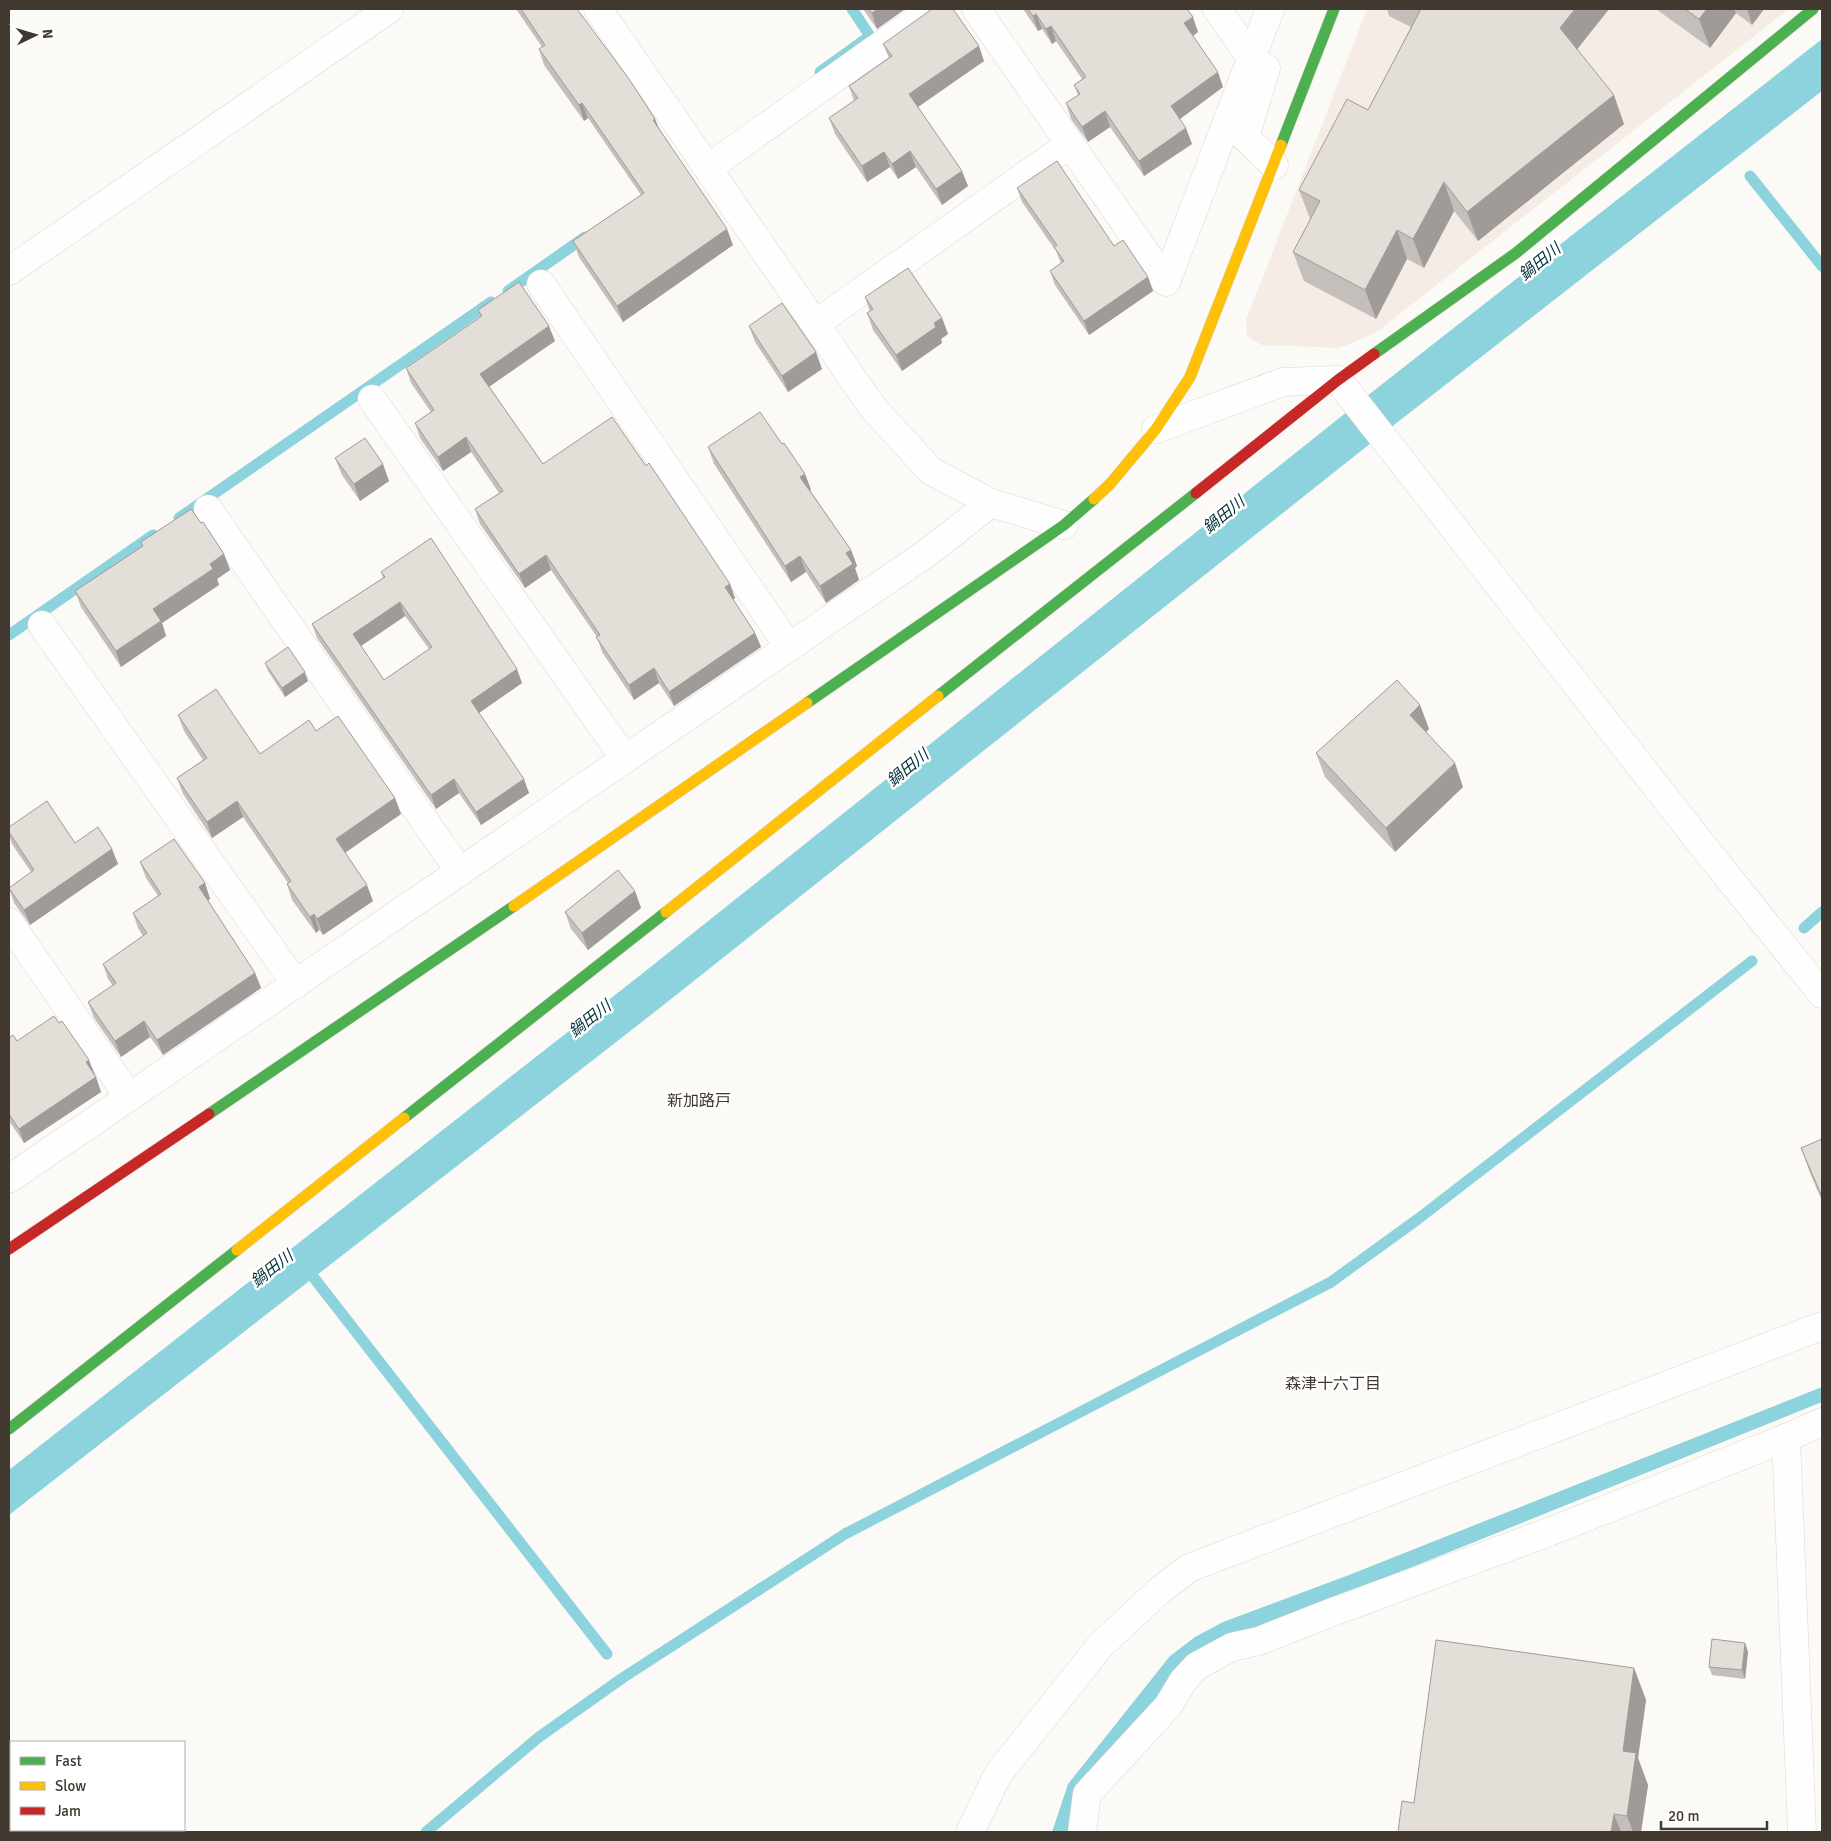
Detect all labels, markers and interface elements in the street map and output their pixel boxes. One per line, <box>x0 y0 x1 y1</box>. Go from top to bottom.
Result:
north arrow <box>10 10 60 60</box>
text: N <box>39 28 56 40</box>
water label: 鍋田川 <box>1515 238 1566 285</box>
water label: 鍋田川 <box>1199 491 1250 538</box>
water label: 鍋田川 <box>883 744 934 791</box>
water label: 鍋田川 <box>565 995 617 1042</box>
district label: 新加路戸 <box>667 1091 731 1111</box>
water label: 鍋田川 <box>247 1245 299 1292</box>
district label: 森津十六丁目 <box>1285 1374 1381 1394</box>
legend <box>10 1741 185 1831</box>
text: Fast <box>55 1752 82 1770</box>
text: Slow <box>55 1777 86 1795</box>
scale bar <box>1661 1798 1767 1830</box>
text: Jam <box>55 1802 81 1820</box>
text: 20 m <box>1668 1807 1699 1825</box>

